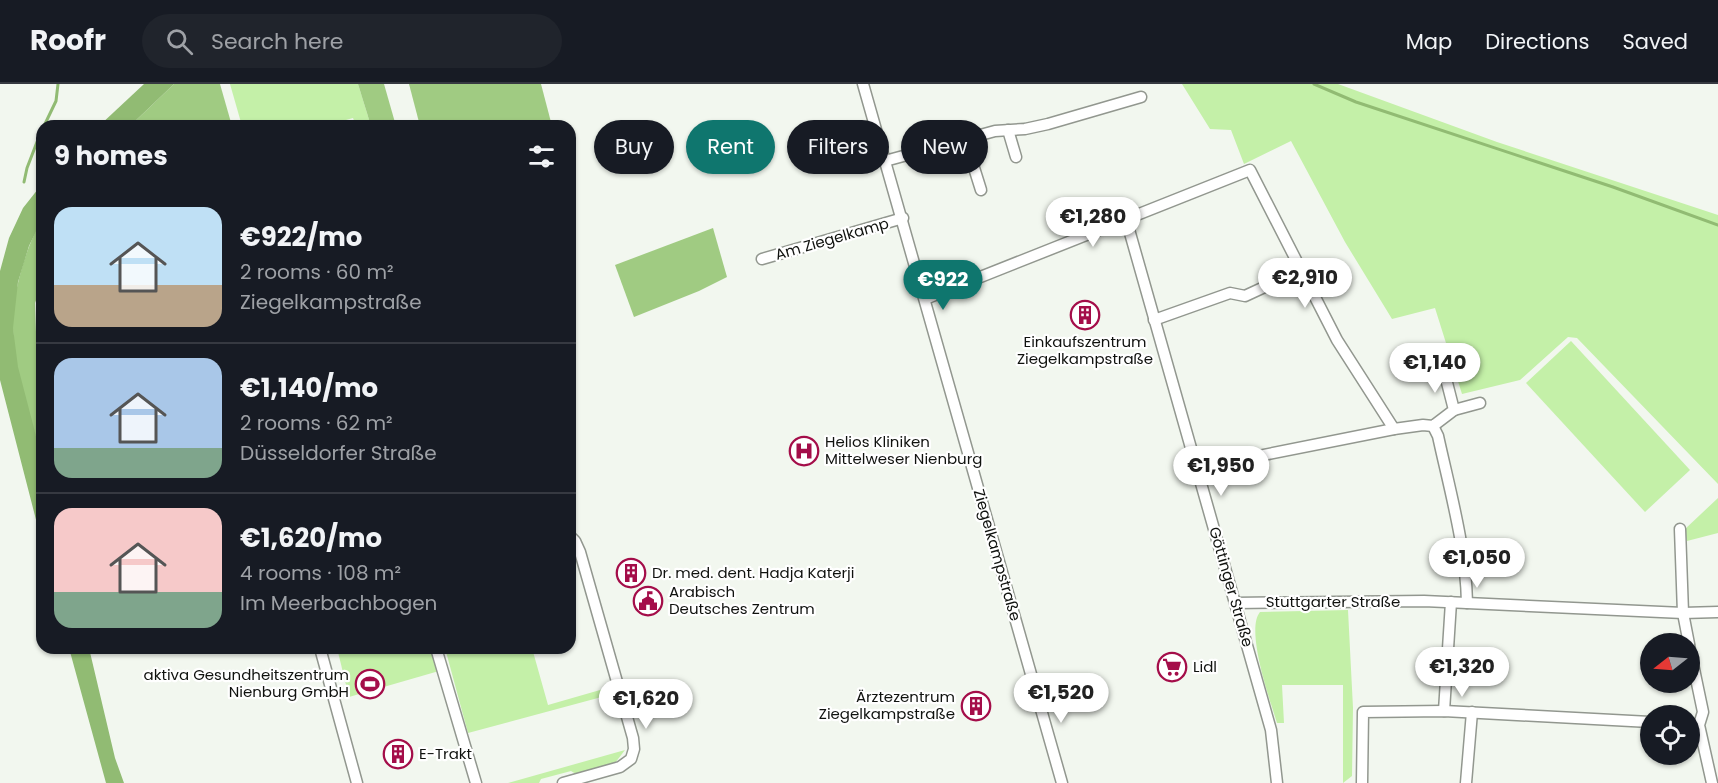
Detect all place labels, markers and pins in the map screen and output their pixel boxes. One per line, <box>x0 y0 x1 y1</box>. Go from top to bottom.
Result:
pin: €1,280 <box>1044 197 1142 248</box>
pin: €2,910 <box>1256 258 1354 309</box>
pin: €922 <box>907 260 979 311</box>
building icon: Einkaufszentrum Ziegelkampstraße <box>1069 299 1101 331</box>
place label: Einkaufszentrum Ziegelkampstraße <box>1017 331 1153 369</box>
pin: €1,140 <box>1386 343 1484 394</box>
place label: Helios Kliniken Mittelweser Nienburg <box>825 431 982 469</box>
hospital icon: Helios Kliniken Mittelweser Nienburg <box>788 435 820 467</box>
pin: €1,950 <box>1172 446 1270 497</box>
pin: €1,050 <box>1428 538 1526 589</box>
building icon: Dr. med. dent. Hadja Katerji <box>615 557 647 589</box>
place label: Dr. med. dent. Hadja Katerji <box>652 562 854 583</box>
place label: Arabisch Deutsches Zentrum <box>669 581 815 619</box>
public building icon: Arabisch Deutsches Zentrum <box>632 585 664 617</box>
pin: €1,320 <box>1413 647 1511 698</box>
supermarket icon: Lidl <box>1156 651 1188 683</box>
place label: Lidl <box>1193 656 1217 677</box>
place label: aktiva Gesundheitszentrum Nienburg GmbH <box>144 664 349 702</box>
sports icon: aktiva Gesundheitszentrum Nienburg GmbH <box>354 668 386 700</box>
pin: €1,520 <box>1012 673 1110 724</box>
pin: €1,620 <box>597 679 695 730</box>
place label: Ärztezentrum Ziegelkampstraße <box>819 686 955 724</box>
building icon: Ärztezentrum Ziegelkampstraße <box>960 690 992 722</box>
building icon: E-Trakt <box>382 738 414 770</box>
place label: E-Trakt <box>419 743 472 764</box>

